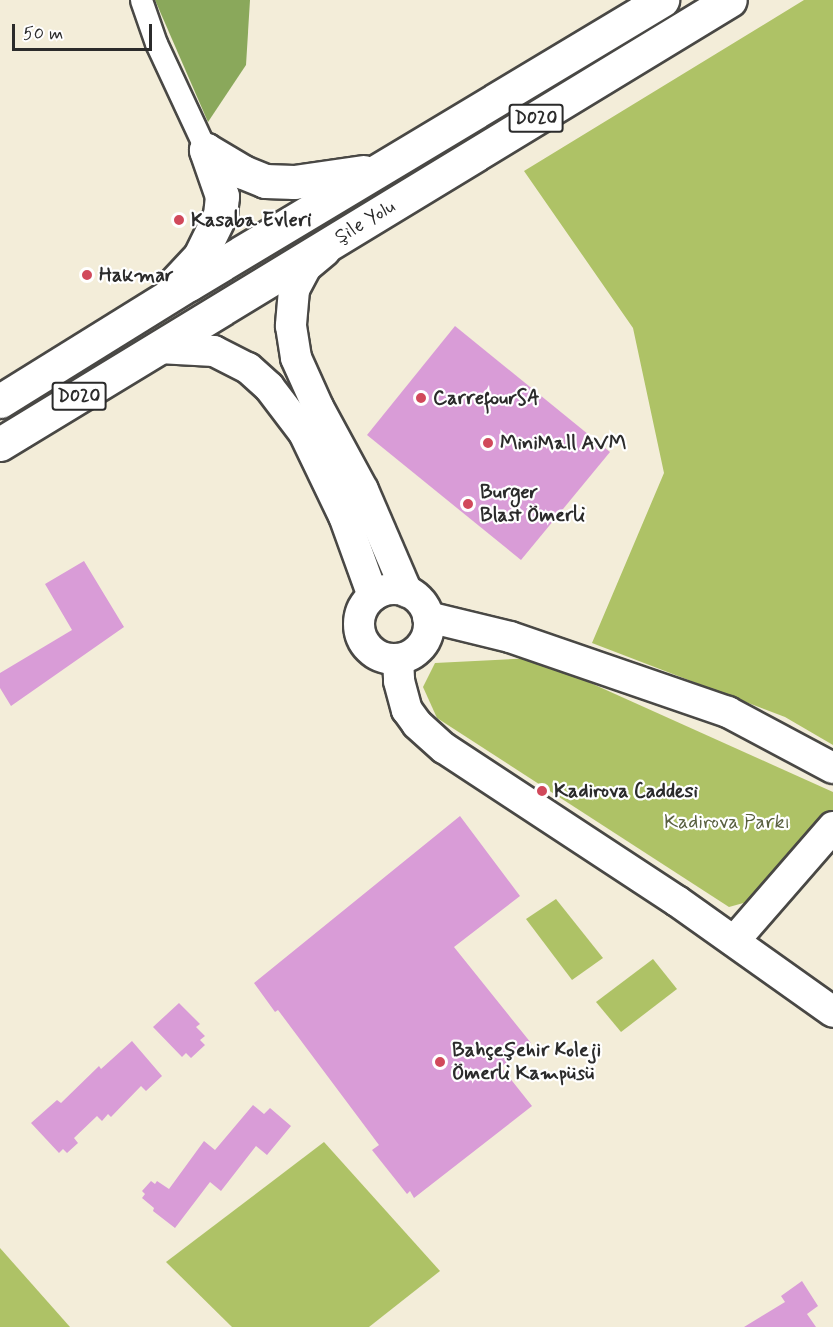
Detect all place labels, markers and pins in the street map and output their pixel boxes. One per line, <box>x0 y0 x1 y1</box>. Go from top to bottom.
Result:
place label: Kasaba Evleri <box>191 208 312 232</box>
marker: Kasaba Evleri <box>172 213 186 227</box>
place label: Hakmar <box>99 263 174 287</box>
marker: Hakmar <box>80 268 94 282</box>
place label: CarrefourSA <box>433 386 540 410</box>
marker: CarrefourSA <box>414 391 428 405</box>
place label: MiniMall AVM <box>500 431 626 455</box>
marker: MiniMall AVM <box>481 436 495 450</box>
place label: Burger Blast Ömerli <box>480 480 585 527</box>
marker: Burger Blast Ömerli <box>461 497 475 511</box>
place label: Kadirova Caddesi <box>554 779 702 803</box>
marker: Kadirova Caddesi <box>535 784 549 798</box>
place label: Bahçeşehir Koleji Ömerli Kampüsü <box>452 1038 602 1085</box>
marker: Bahçeşehir Koleji Ömerli Kampüsü <box>433 1055 447 1069</box>

